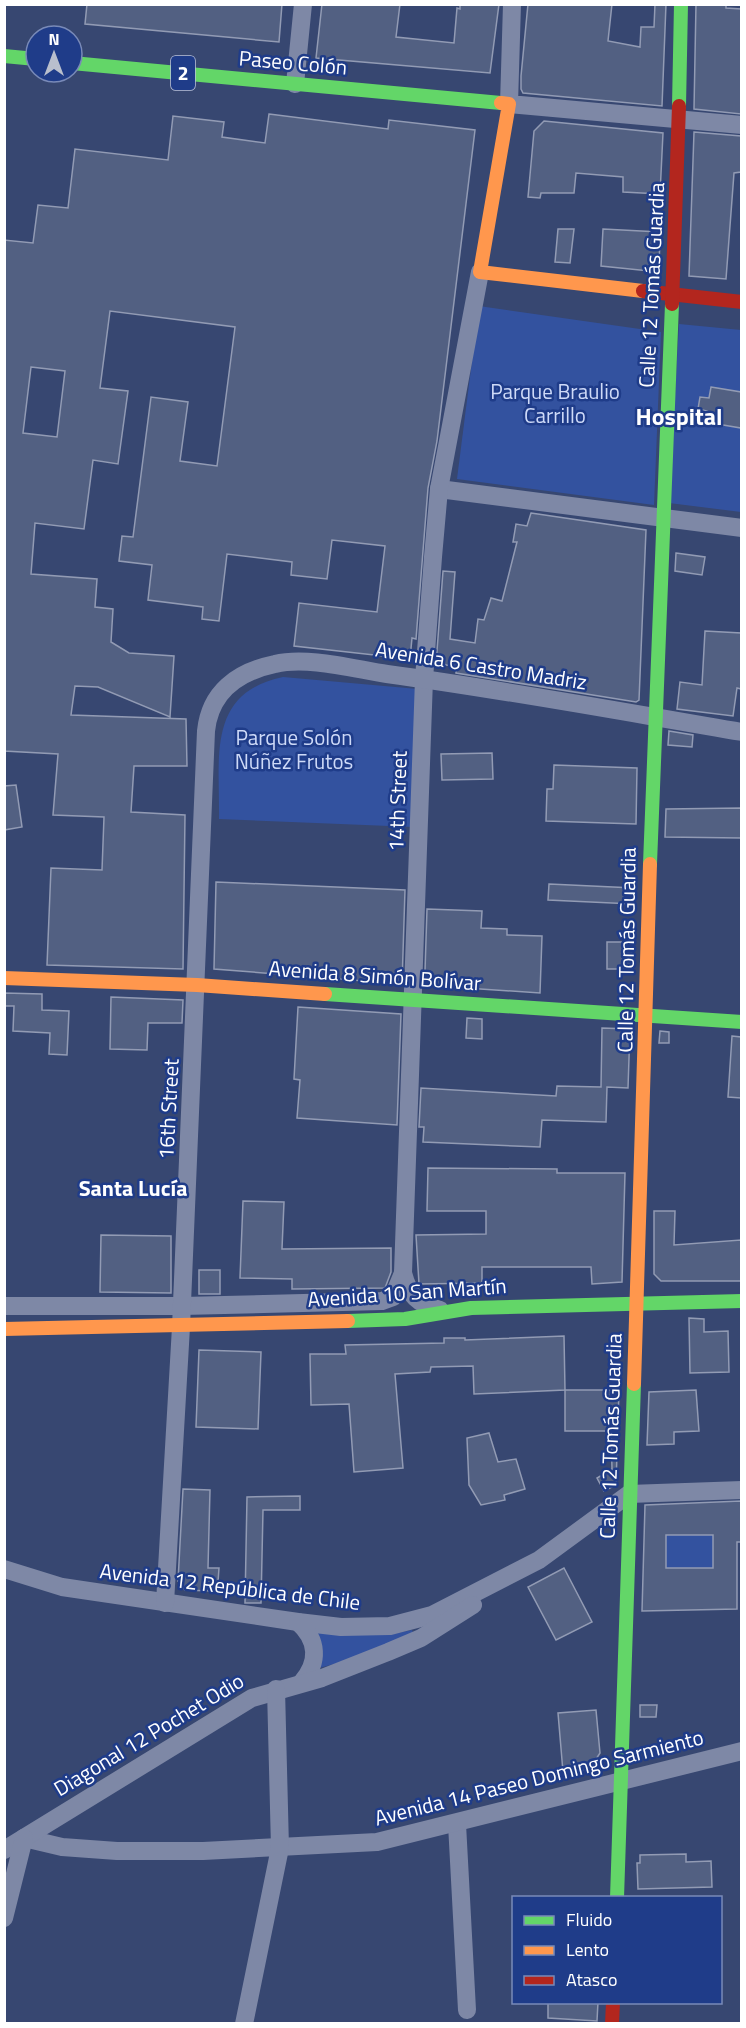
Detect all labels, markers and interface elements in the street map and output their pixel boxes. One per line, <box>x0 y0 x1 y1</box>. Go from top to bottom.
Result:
north arrow <box>24 24 84 84</box>
text: N <box>48 27 60 51</box>
street label: Paseo Colón <box>238 41 349 83</box>
road number: 2 <box>171 56 195 90</box>
street label: Calle 12 Tomás Guardia <box>630 181 672 388</box>
park label: Parque Braulio Carrillo <box>490 375 620 431</box>
district label: Hospital <box>636 398 722 434</box>
street label: Avenida 6 Castro Madriz <box>373 632 589 698</box>
park label: Parque Solón Núñez Frutos <box>235 721 353 777</box>
street label: 14th Street <box>379 749 415 852</box>
street label: Calle 12 Tomás Guardia <box>608 846 644 1053</box>
street label: Avenida 8 Simón Bolívar <box>268 952 482 998</box>
street label: 16th Street <box>149 1057 187 1160</box>
district label: Santa Lucía <box>79 1171 187 1205</box>
street label: Avenida 10 San Martín <box>306 1269 508 1315</box>
street label: Calle 12 Tomás Guardia <box>590 1332 630 1539</box>
street label: Avenida 12 República de Chile <box>98 1554 362 1618</box>
street label: Diagonal 12 Pochet Odio <box>47 1665 250 1804</box>
street label: Avenida 14 Paseo Domingo Sarmiento <box>371 1721 707 1833</box>
legend <box>512 1896 722 2004</box>
text: Fluido <box>566 1906 612 1933</box>
text: Lento <box>566 1936 609 1963</box>
text: Atasco <box>566 1966 617 1993</box>

